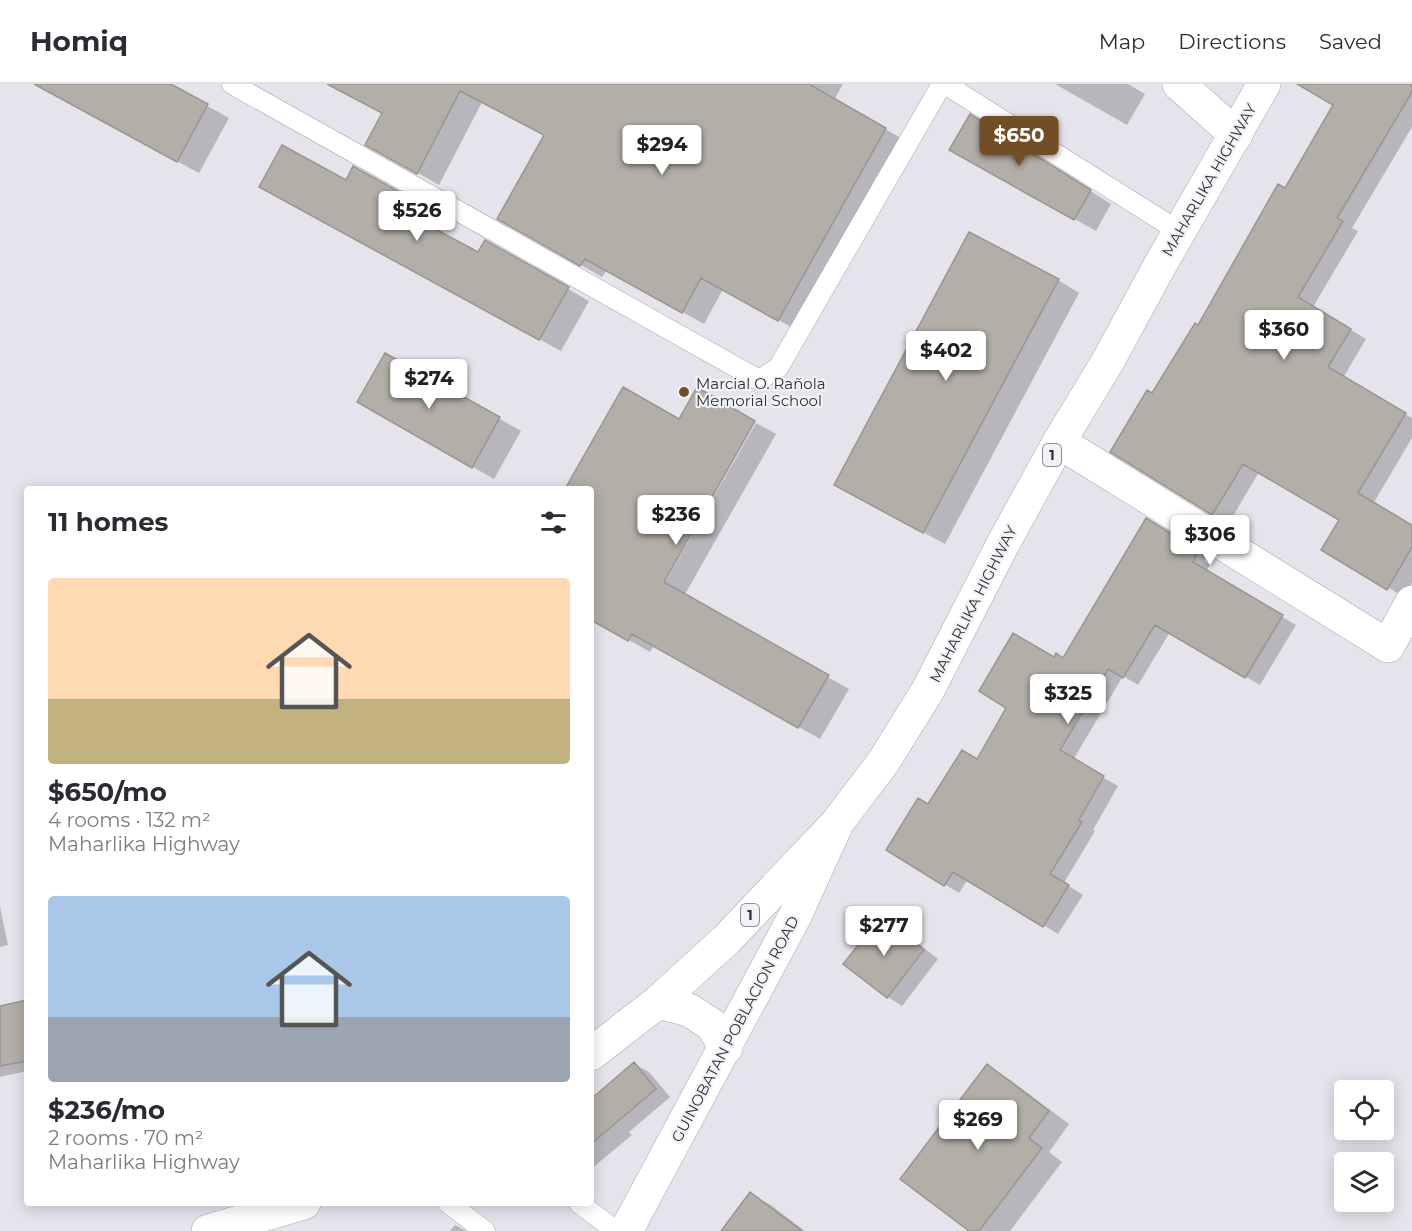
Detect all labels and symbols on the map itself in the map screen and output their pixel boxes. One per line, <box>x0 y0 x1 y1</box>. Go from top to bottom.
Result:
street label: MAHARLIKA HIGHWAY <box>1157 100 1261 260</box>
pin: $650 <box>983 116 1055 167</box>
pin: $294 <box>626 125 698 176</box>
pin: $526 <box>381 191 453 242</box>
pin: $360 <box>1248 310 1320 361</box>
pin: $402 <box>910 331 982 382</box>
pin: $274 <box>393 359 465 410</box>
place label: Marcial O. Rañola Memorial School <box>696 374 826 410</box>
marker: Marcial O. Rañola Memorial School <box>677 385 691 399</box>
road number: 1 <box>1043 444 1061 466</box>
pin: $236 <box>640 495 712 546</box>
pin: $306 <box>1174 515 1246 566</box>
street label: MAHARLIKA HIGHWAY <box>925 522 1021 685</box>
pin: $325 <box>1032 674 1104 725</box>
road number: 1 <box>741 904 759 926</box>
pin: $277 <box>848 906 920 957</box>
street label: GUINOBATAN POBLACION ROAD <box>667 913 803 1145</box>
pin: $269 <box>942 1100 1014 1151</box>

